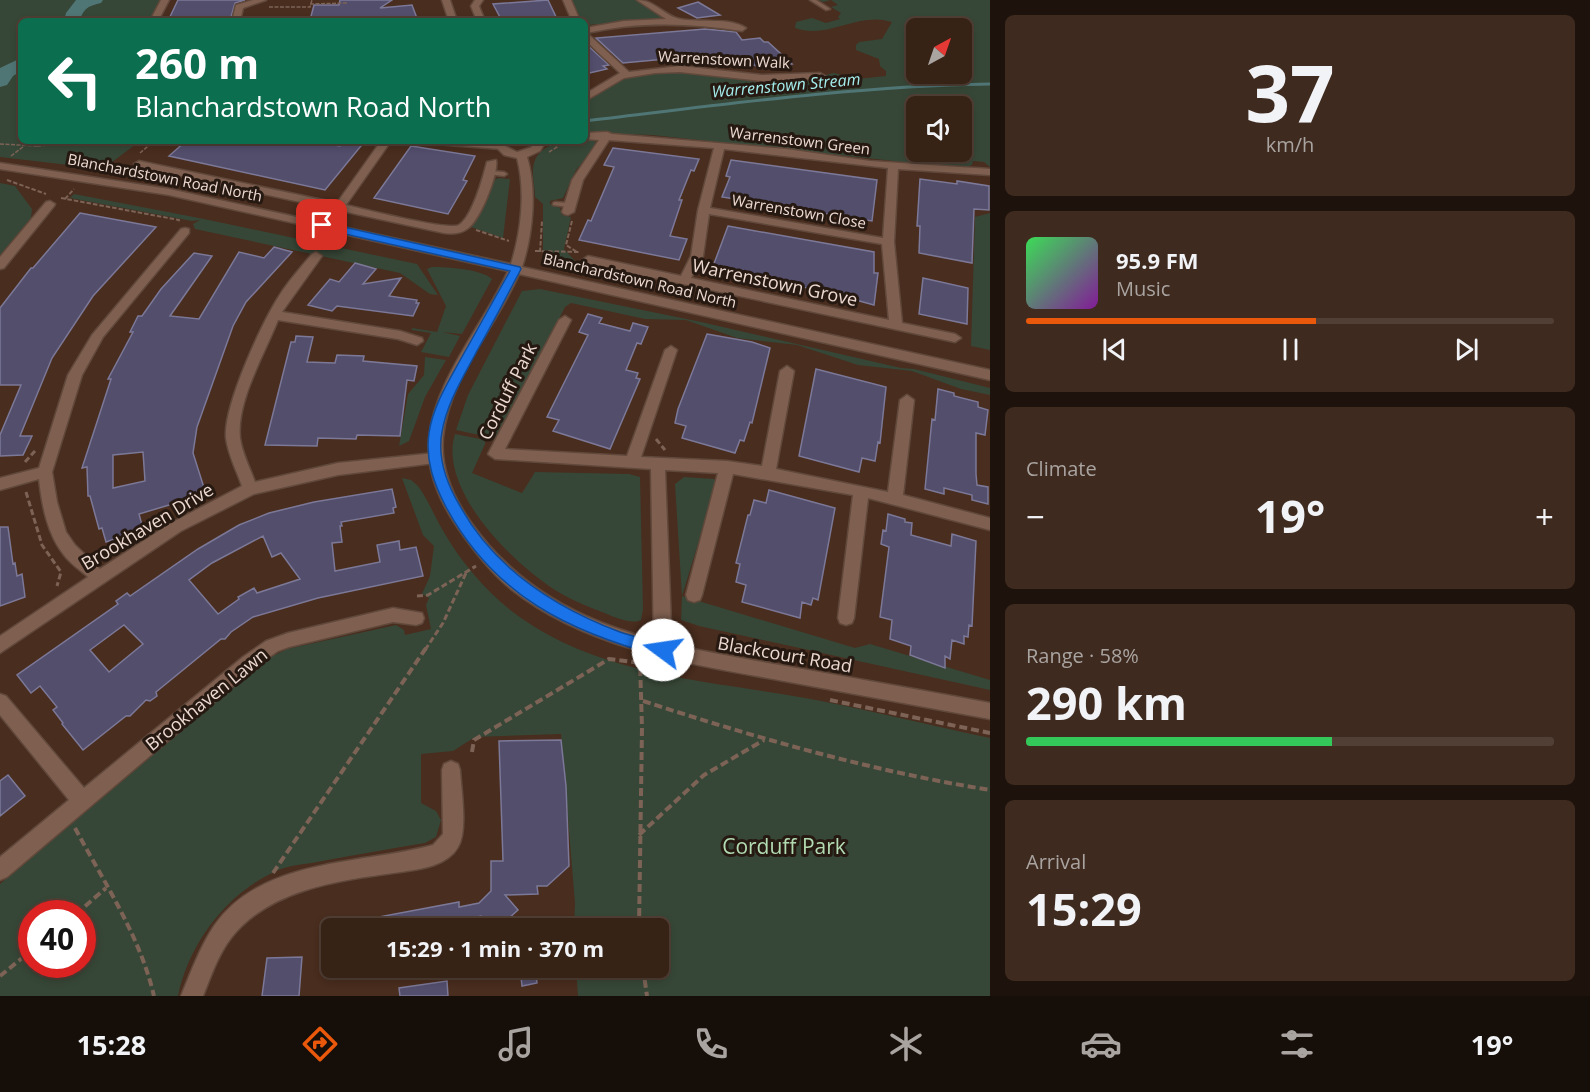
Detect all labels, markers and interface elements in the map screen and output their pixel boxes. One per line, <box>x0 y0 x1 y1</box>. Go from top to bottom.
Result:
north arrow <box>906 18 972 84</box>
map controls <box>906 18 972 162</box>
text: 260 m <box>135 34 259 91</box>
text: 37 <box>1245 39 1335 145</box>
icon: left <box>36 42 114 120</box>
street label: Warrenstown Walk <box>657 46 791 72</box>
water label: Warrenstown Stream <box>711 68 861 102</box>
text: Blanchardstown Road North <box>135 88 491 125</box>
button: sound <box>906 96 972 162</box>
street label: Warrenstown Green <box>729 121 871 159</box>
text: km/h <box>1266 131 1314 158</box>
street label: Blanchardstown Road North <box>66 148 264 206</box>
street label: Warrenstown Close <box>730 189 868 233</box>
pin <box>296 199 347 250</box>
icon: arrive <box>305 208 338 241</box>
text: 95.9 FM <box>1116 245 1199 275</box>
street label: Blanchardstown Road North <box>541 248 739 312</box>
street label: Warrenstown Grove <box>690 253 860 311</box>
text: Music <box>1116 275 1170 302</box>
icon: previous <box>1098 333 1131 366</box>
icon: pause <box>1274 333 1307 366</box>
icon: next <box>1450 333 1483 366</box>
street label: Corduff Park <box>472 338 542 444</box>
text: Climate <box>1026 455 1097 482</box>
street label: Brookhaven Drive <box>77 477 217 575</box>
text: 19° <box>1255 485 1325 546</box>
text: − <box>1026 494 1045 539</box>
text: + <box>1535 494 1554 539</box>
position arrow <box>631 618 695 682</box>
street label: Blackcourt Road <box>716 630 854 678</box>
street label: Brookhaven Lawn <box>140 642 272 756</box>
text: Range · 58% <box>1026 642 1139 669</box>
text: 290 km <box>1026 672 1187 733</box>
park label: Corduff Park <box>722 832 846 860</box>
text: Arrival <box>1026 848 1086 875</box>
text: 15:29 <box>1026 878 1142 939</box>
speed limit sign: 40 <box>18 900 96 978</box>
text: 15:29 · 1 min · 370 m <box>386 933 604 963</box>
icon: directions <box>299 1023 341 1065</box>
icon: music <box>495 1023 537 1065</box>
icon: phone <box>690 1023 732 1065</box>
icon: climate <box>885 1023 927 1065</box>
icon: car <box>1080 1023 1122 1065</box>
icon: filters <box>1276 1023 1318 1065</box>
text: 15:28 <box>77 1026 146 1063</box>
text: 19° <box>1471 1026 1513 1063</box>

